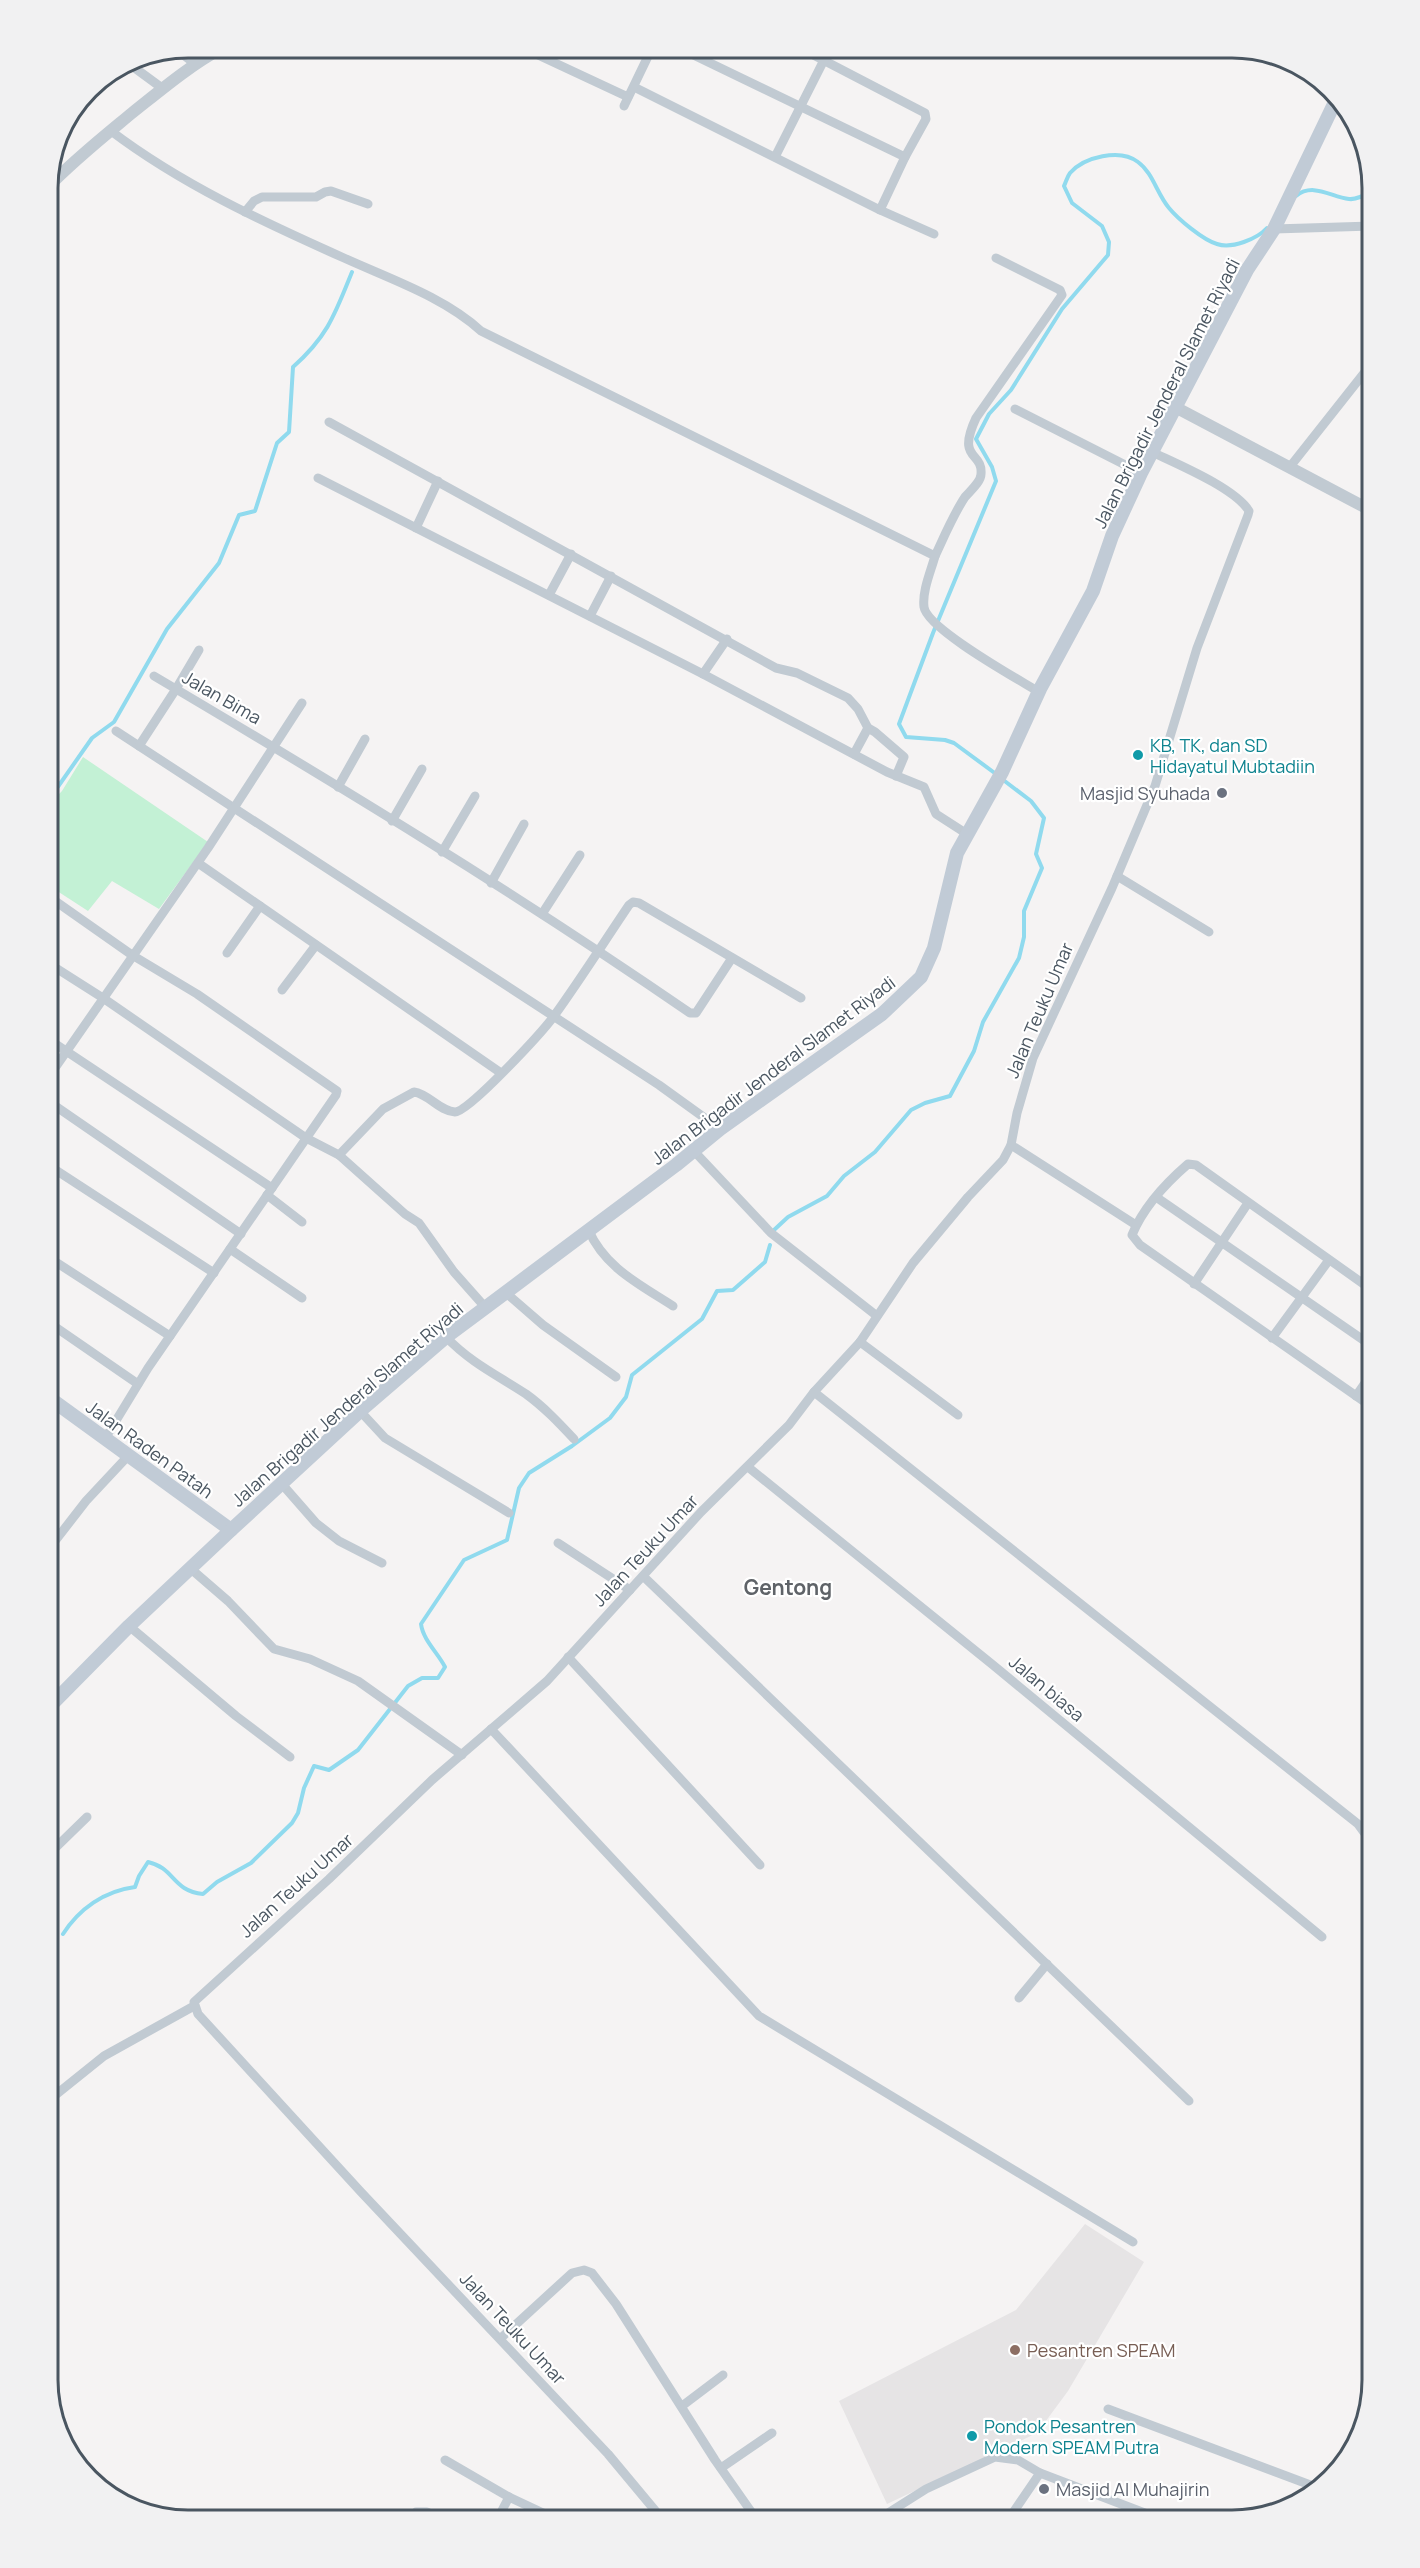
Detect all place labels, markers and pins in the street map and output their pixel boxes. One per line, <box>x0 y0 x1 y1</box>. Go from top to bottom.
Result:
place label: KB, TK, dan SD Hidayatul Mubtadiin <box>1150 733 1315 778</box>
marker: KB, TK, dan SD Hidayatul Mubtadiin <box>1131 748 1145 762</box>
place label: Masjid Syuhada <box>1080 781 1210 805</box>
marker: Masjid Syuhada <box>1215 786 1229 800</box>
place label: Pesantren SPEAM <box>1027 2338 1175 2362</box>
marker: Pesantren SPEAM <box>1008 2343 1022 2357</box>
place label: Pondok Pesantren Modern SPEAM Putra <box>984 2414 1159 2459</box>
marker: Pondok Pesantren Modern SPEAM Putra <box>965 2429 979 2443</box>
place label: Masjid Al Muhajirin <box>1056 2477 1209 2501</box>
marker: Masjid Al Muhajirin <box>1037 2482 1051 2496</box>

